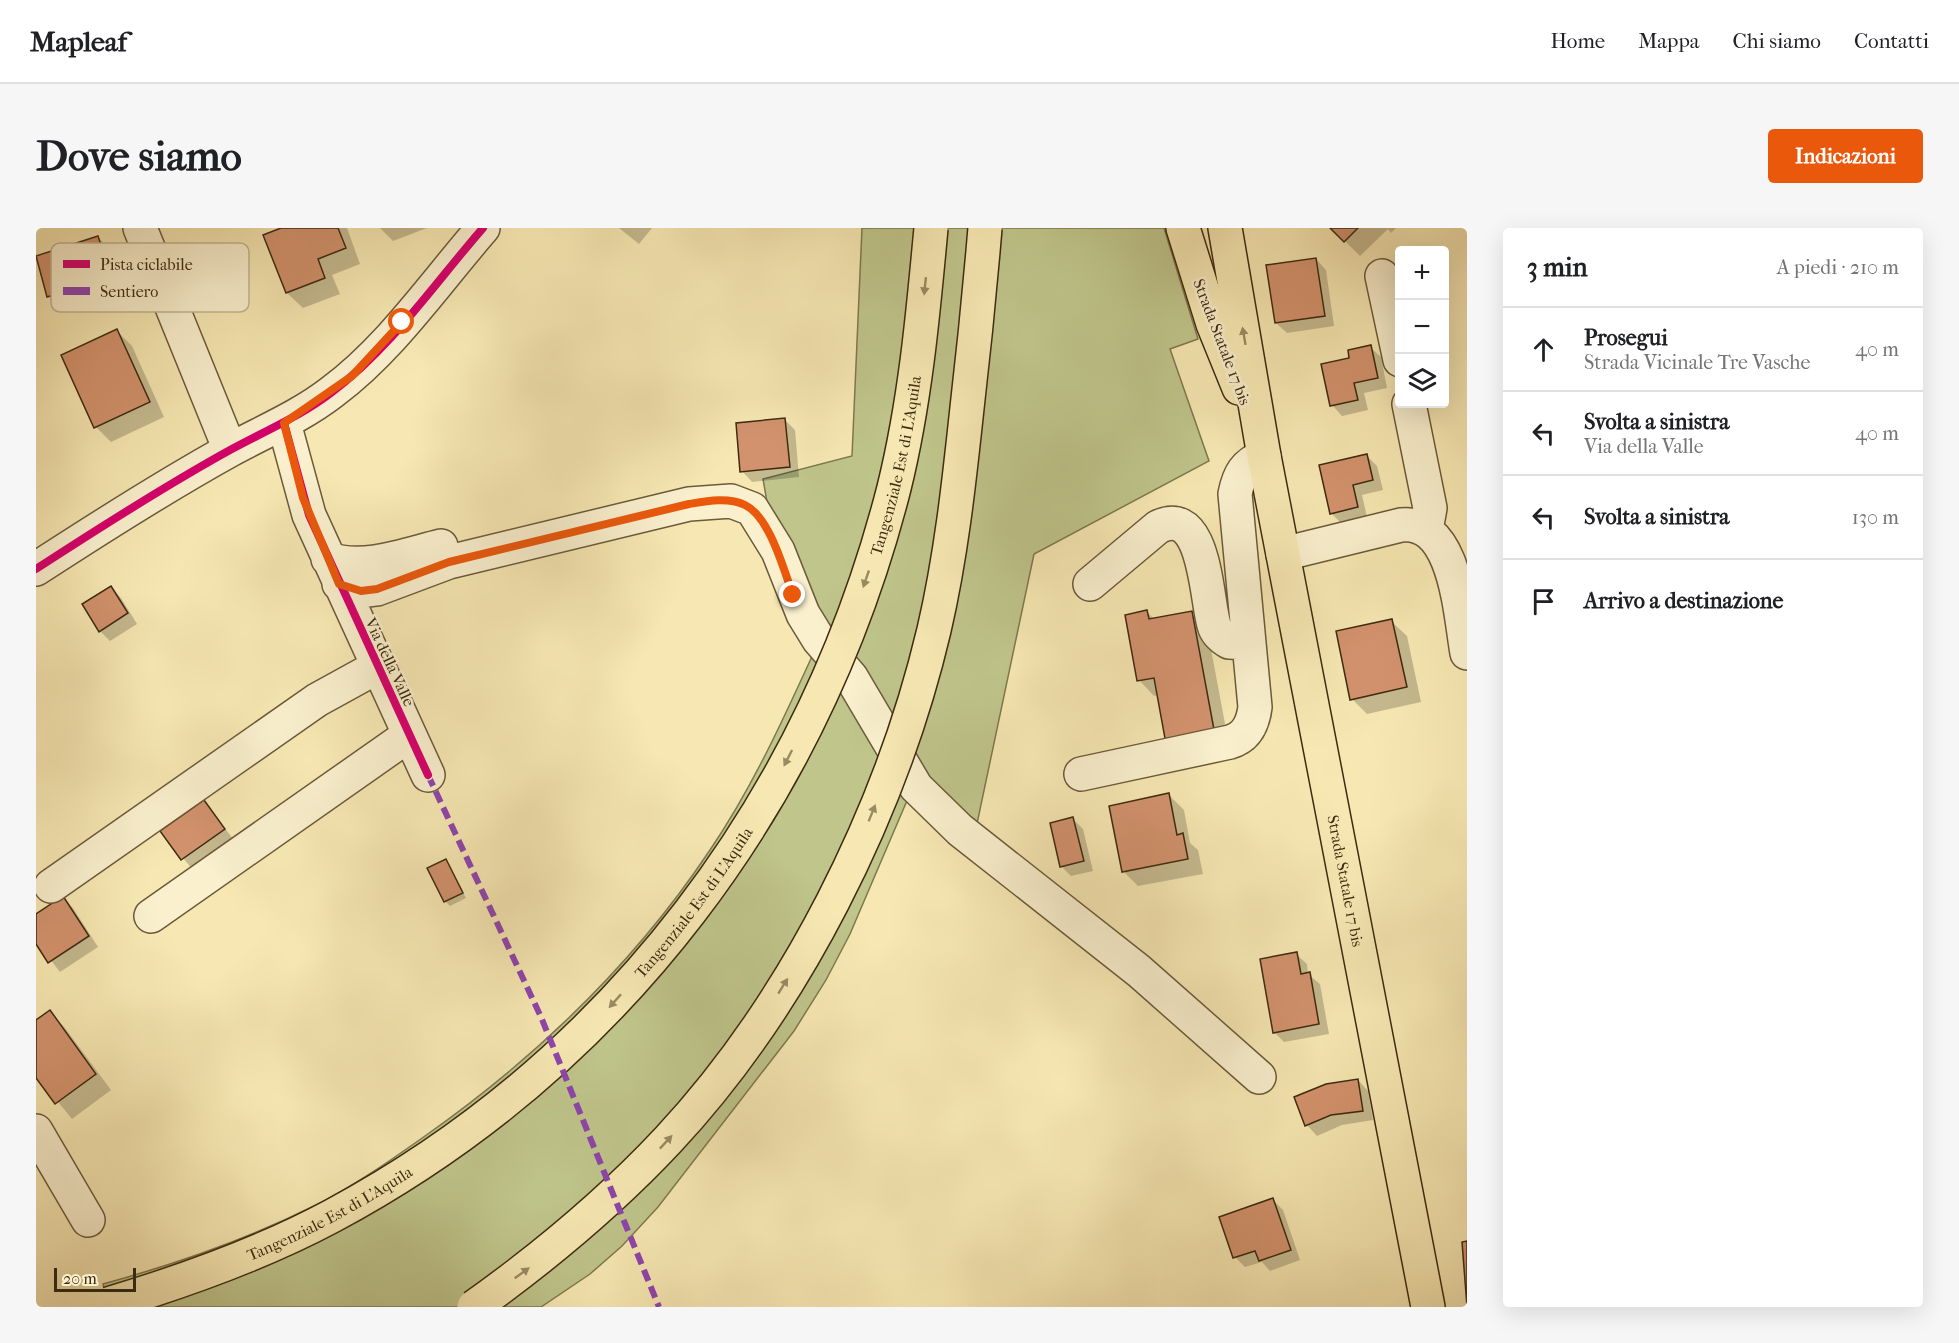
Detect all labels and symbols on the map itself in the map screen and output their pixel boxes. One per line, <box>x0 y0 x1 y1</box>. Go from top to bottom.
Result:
legend <box>51 243 249 312</box>
text: Pista ciclabile <box>100 255 193 274</box>
street label: Strada Statale 17 bis <box>1189 276 1255 408</box>
one-way arrow <box>920 277 930 296</box>
text: Sentiero <box>100 282 158 301</box>
route start <box>388 308 414 334</box>
one-way arrow <box>1239 327 1248 346</box>
street label: Tangenziale Est di L'Aquila <box>866 374 925 558</box>
one-way arrow <box>860 570 870 588</box>
route end <box>779 581 805 607</box>
street label: Via della Valle <box>361 614 419 709</box>
one-way arrow <box>783 750 793 767</box>
one-way arrow <box>867 804 877 822</box>
street label: Strada Statale 17 bis <box>1324 813 1368 948</box>
street label: Tangenziale Est di L'Aquila <box>630 823 756 982</box>
one-way arrow <box>777 978 788 994</box>
one-way arrow <box>608 994 622 1009</box>
one-way arrow <box>659 1135 672 1150</box>
street label: Tangenziale Est di L'Aquila <box>244 1161 416 1264</box>
scale bar <box>54 1265 136 1292</box>
one-way arrow <box>513 1267 529 1279</box>

